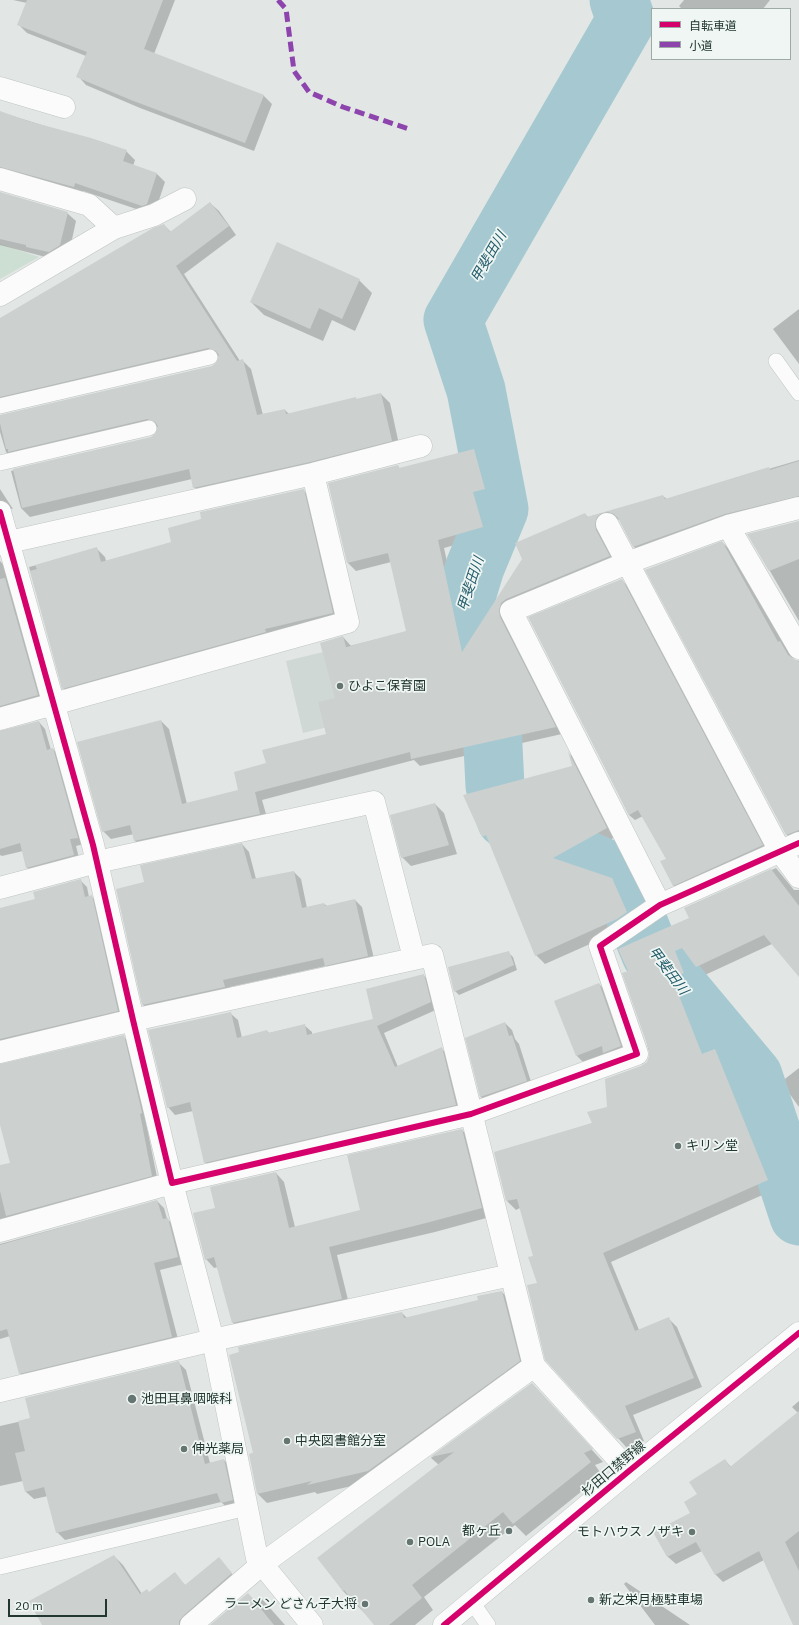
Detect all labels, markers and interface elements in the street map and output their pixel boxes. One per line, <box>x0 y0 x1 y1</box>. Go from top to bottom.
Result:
legend <box>651 8 791 60</box>
text: 自転車道 <box>689 18 737 33</box>
text: 小道 <box>689 38 713 53</box>
water label: 甲斐田川 <box>468 229 510 285</box>
water label: 甲斐田川 <box>454 555 488 613</box>
place label: ひよこ保育園 <box>348 678 426 694</box>
marker: ひよこ保育園 <box>335 681 345 691</box>
water label: 甲斐田川 <box>644 944 692 998</box>
place label: キリン堂 <box>686 1138 738 1154</box>
marker: キリン堂 <box>673 1141 683 1151</box>
place label: 池田耳鼻咽喉科 <box>141 1391 232 1407</box>
marker: 池田耳鼻咽喉科 <box>126 1393 138 1405</box>
place label: 中央図書館分室 <box>295 1433 386 1449</box>
marker: 中央図書館分室 <box>282 1436 292 1446</box>
street label: 杉田口禁野線 <box>579 1438 649 1500</box>
place label: 伸光薬局 <box>192 1441 244 1457</box>
marker: 伸光薬局 <box>179 1444 189 1454</box>
place label: 都ヶ丘 <box>462 1523 501 1539</box>
place label: モトハウス ノザキ <box>577 1524 684 1540</box>
marker: 都ヶ丘 <box>504 1526 514 1536</box>
marker: モトハウス ノザキ <box>687 1527 697 1537</box>
place label: POLA <box>418 1534 450 1550</box>
marker: POLA <box>405 1537 415 1547</box>
scale bar <box>10 1591 109 1617</box>
place label: 新之栄月極駐車場 <box>599 1592 703 1608</box>
marker: 新之栄月極駐車場 <box>586 1595 596 1605</box>
place label: ラーメン どさん子大将 <box>224 1596 357 1612</box>
text: 20 m <box>15 1598 43 1613</box>
marker: ラーメン どさん子大将 <box>360 1599 370 1609</box>

